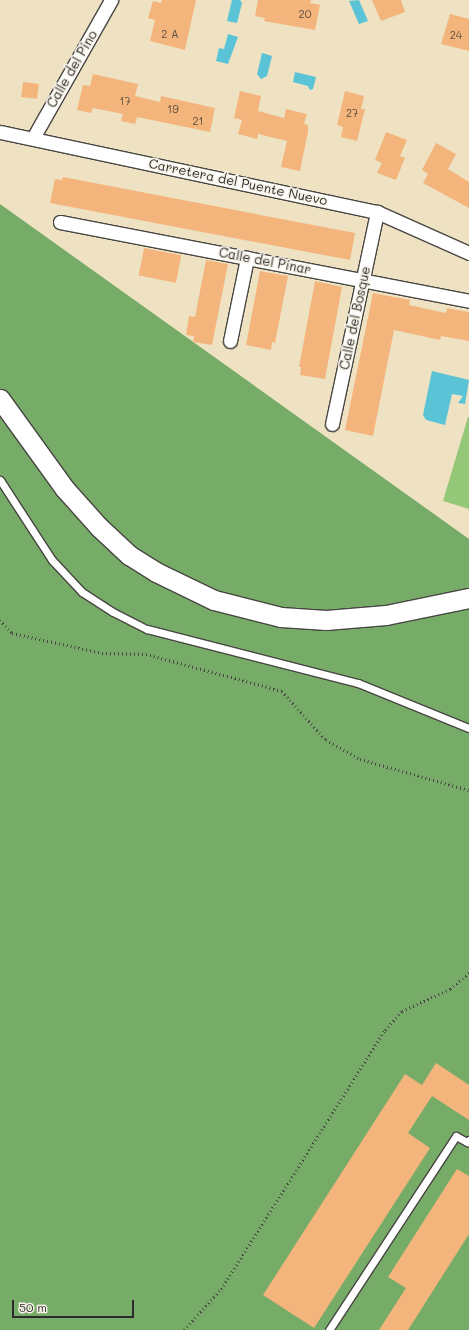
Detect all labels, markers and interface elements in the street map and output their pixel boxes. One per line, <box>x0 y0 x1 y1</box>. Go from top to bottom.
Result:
house number: 20 <box>299 7 311 21</box>
house number: 2 A <box>161 27 179 41</box>
street label: Calle del Pino <box>44 28 100 110</box>
house number: 24 <box>450 28 462 42</box>
house number: 17 <box>119 94 131 108</box>
house number: 19 <box>167 102 179 116</box>
house number: 27 <box>346 106 358 120</box>
house number: 21 <box>192 114 204 128</box>
street label: Carretera del Puente Nuevo <box>147 155 329 209</box>
street label: Calle del Pinar <box>218 244 312 278</box>
street label: Calle del Bosque <box>336 265 374 371</box>
scale bar <box>14 1292 136 1318</box>
text: 50 m <box>19 1299 47 1315</box>

